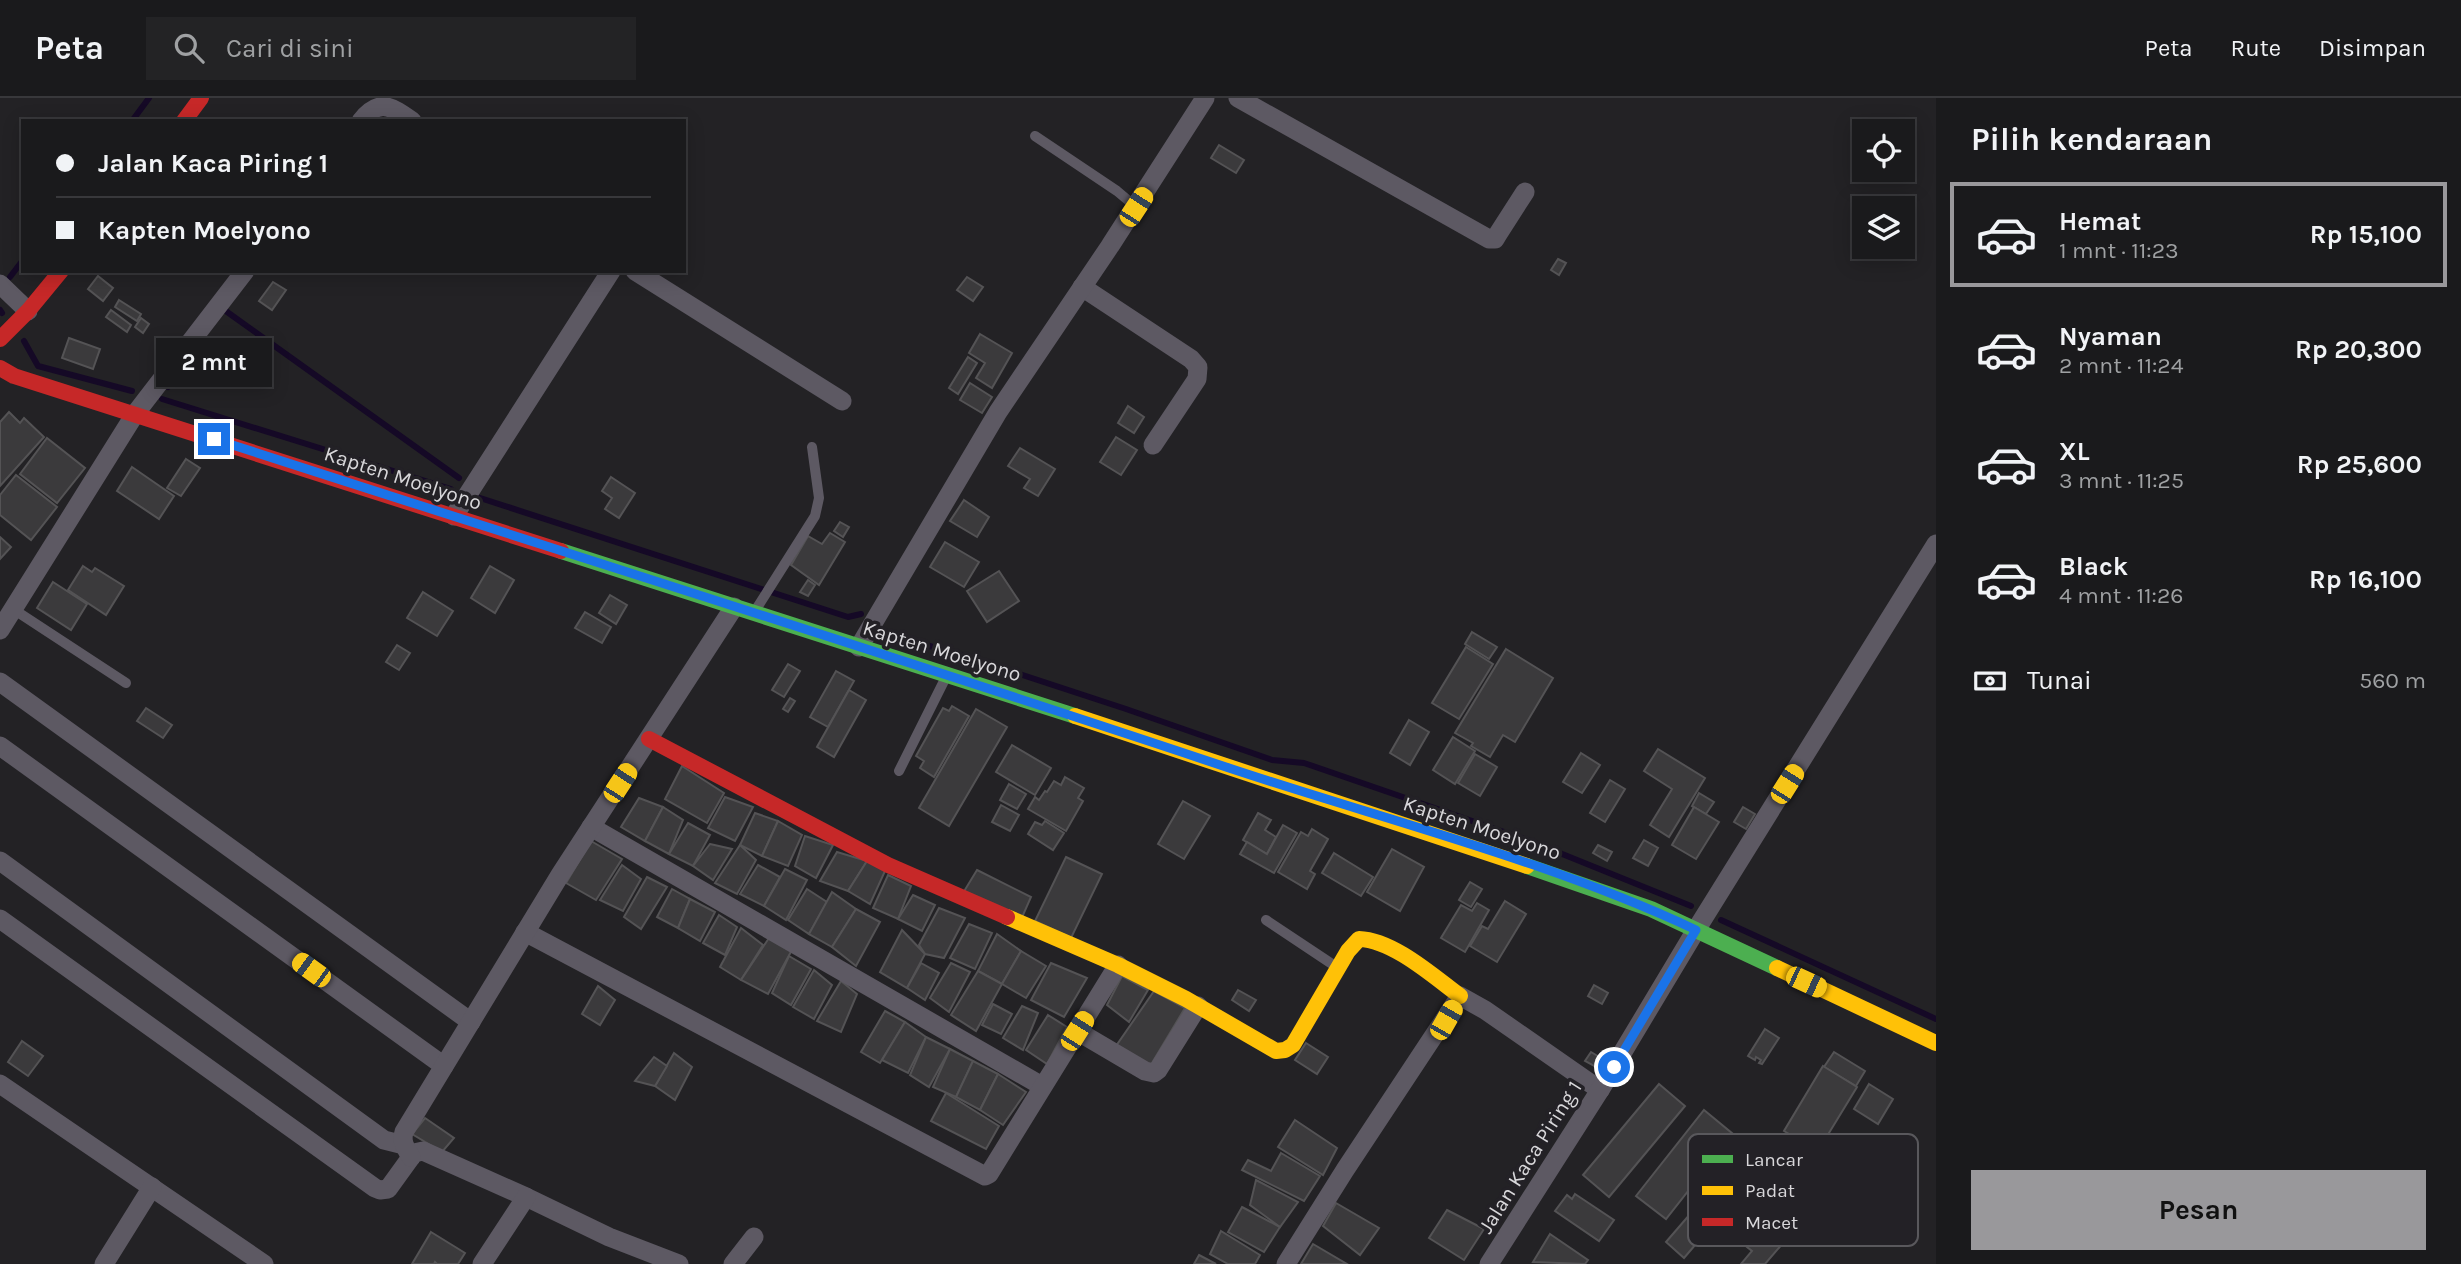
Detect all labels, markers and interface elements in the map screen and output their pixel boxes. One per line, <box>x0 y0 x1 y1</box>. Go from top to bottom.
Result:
search box <box>146 17 636 80</box>
text: Peta <box>35 29 104 67</box>
icon: search <box>170 29 208 67</box>
text: Cari di sini <box>226 33 354 64</box>
text: Peta <box>2145 34 2192 62</box>
text: Rute <box>2230 34 2281 62</box>
text: Disimpan <box>2319 34 2426 62</box>
map controls <box>1852 119 1915 259</box>
button: locate <box>1852 119 1915 182</box>
text: Pilih kendaraan <box>1971 121 2212 158</box>
text: Jalan Kaca Piring 1 <box>98 148 328 179</box>
car <box>1116 184 1157 230</box>
button: layers <box>1852 196 1915 259</box>
icon: car <box>1975 203 2038 266</box>
text: Hemat <box>2059 206 2141 237</box>
text: Kapten Moelyono <box>98 215 311 246</box>
text: Rp 15,100 <box>2310 219 2422 250</box>
text: 1 mnt · 11:23 <box>2059 237 2179 264</box>
icon: car <box>1975 318 2038 381</box>
text: Nyaman <box>2059 321 2162 352</box>
text: Rp 20,300 <box>2295 334 2422 365</box>
callout: 2 mnt <box>156 338 272 386</box>
text: 2 mnt <box>182 349 246 376</box>
text: 2 mnt · 11:24 <box>2059 352 2184 379</box>
route end <box>198 423 230 455</box>
icon: car <box>1975 433 2038 496</box>
text: XL <box>2059 436 2090 467</box>
street label: Kapten Moelyono <box>321 441 485 515</box>
text: Rp 25,600 <box>2297 449 2422 480</box>
text: 3 mnt · 11:25 <box>2059 467 2184 494</box>
icon: car <box>1975 548 2038 611</box>
text: Black <box>2059 551 2128 582</box>
text: Rp 16,100 <box>2309 564 2422 595</box>
text: 4 mnt · 11:26 <box>2059 582 2183 609</box>
street label: Kapten Moelyono <box>860 616 1024 686</box>
icon: cash <box>1971 662 2009 700</box>
text: Tunai <box>2027 665 2092 696</box>
text: 560 m <box>2359 667 2426 694</box>
car <box>600 760 641 806</box>
car <box>1767 761 1808 807</box>
street label: Kapten Moelyono <box>1400 791 1564 865</box>
car <box>288 949 335 991</box>
car <box>1783 964 1830 1000</box>
car <box>1427 997 1466 1043</box>
car <box>1057 1008 1098 1054</box>
route start <box>1598 1051 1630 1083</box>
street label: Jalan Kaca Piring 1 <box>1473 1076 1587 1238</box>
legend <box>1688 1134 1918 1246</box>
text: Lancar <box>1745 1149 1803 1171</box>
button: Pesan <box>1971 1170 2426 1250</box>
text: Padat <box>1745 1180 1795 1202</box>
text: Macet <box>1745 1212 1798 1234</box>

